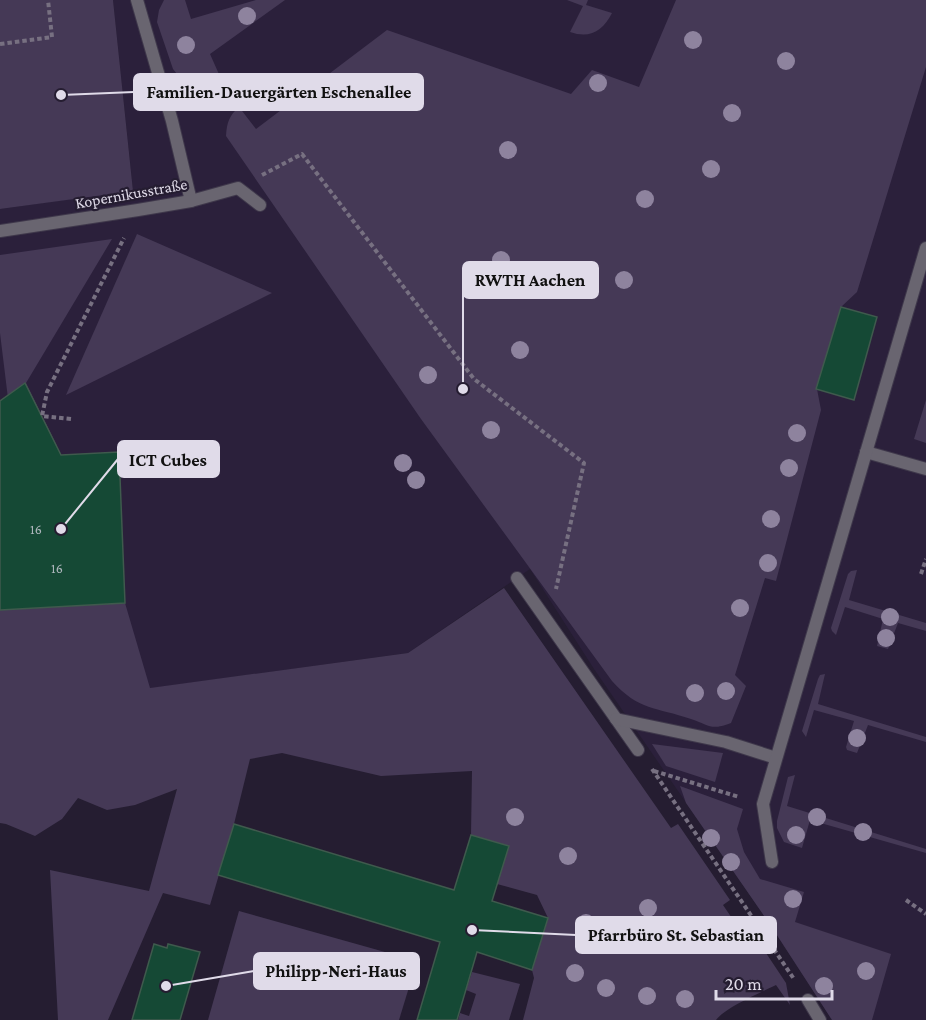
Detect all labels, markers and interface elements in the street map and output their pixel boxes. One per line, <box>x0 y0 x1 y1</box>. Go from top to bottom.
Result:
callout: Familien-Dauergärten Eschenallee <box>134 74 423 110</box>
text: Familien-Dauergärten Eschenallee <box>147 82 411 102</box>
street label: Kopernikusstraße <box>74 175 189 213</box>
callout: RWTH Aachen <box>463 262 598 298</box>
text: RWTH Aachen <box>475 270 586 290</box>
callout: ICT Cubes <box>118 441 219 477</box>
text: ICT Cubes <box>129 450 207 470</box>
house number: 16 <box>30 521 42 537</box>
house number: 16 <box>51 560 63 576</box>
callout: Pfarrbüro St. Sebastian <box>576 917 776 953</box>
text: Pfarrbüro St. Sebastian <box>588 925 765 945</box>
callout: Philipp-Neri-Haus <box>254 953 419 989</box>
text: Philipp-Neri-Haus <box>265 961 407 981</box>
scale bar <box>716 963 832 1001</box>
text: 20 m <box>725 974 762 994</box>

